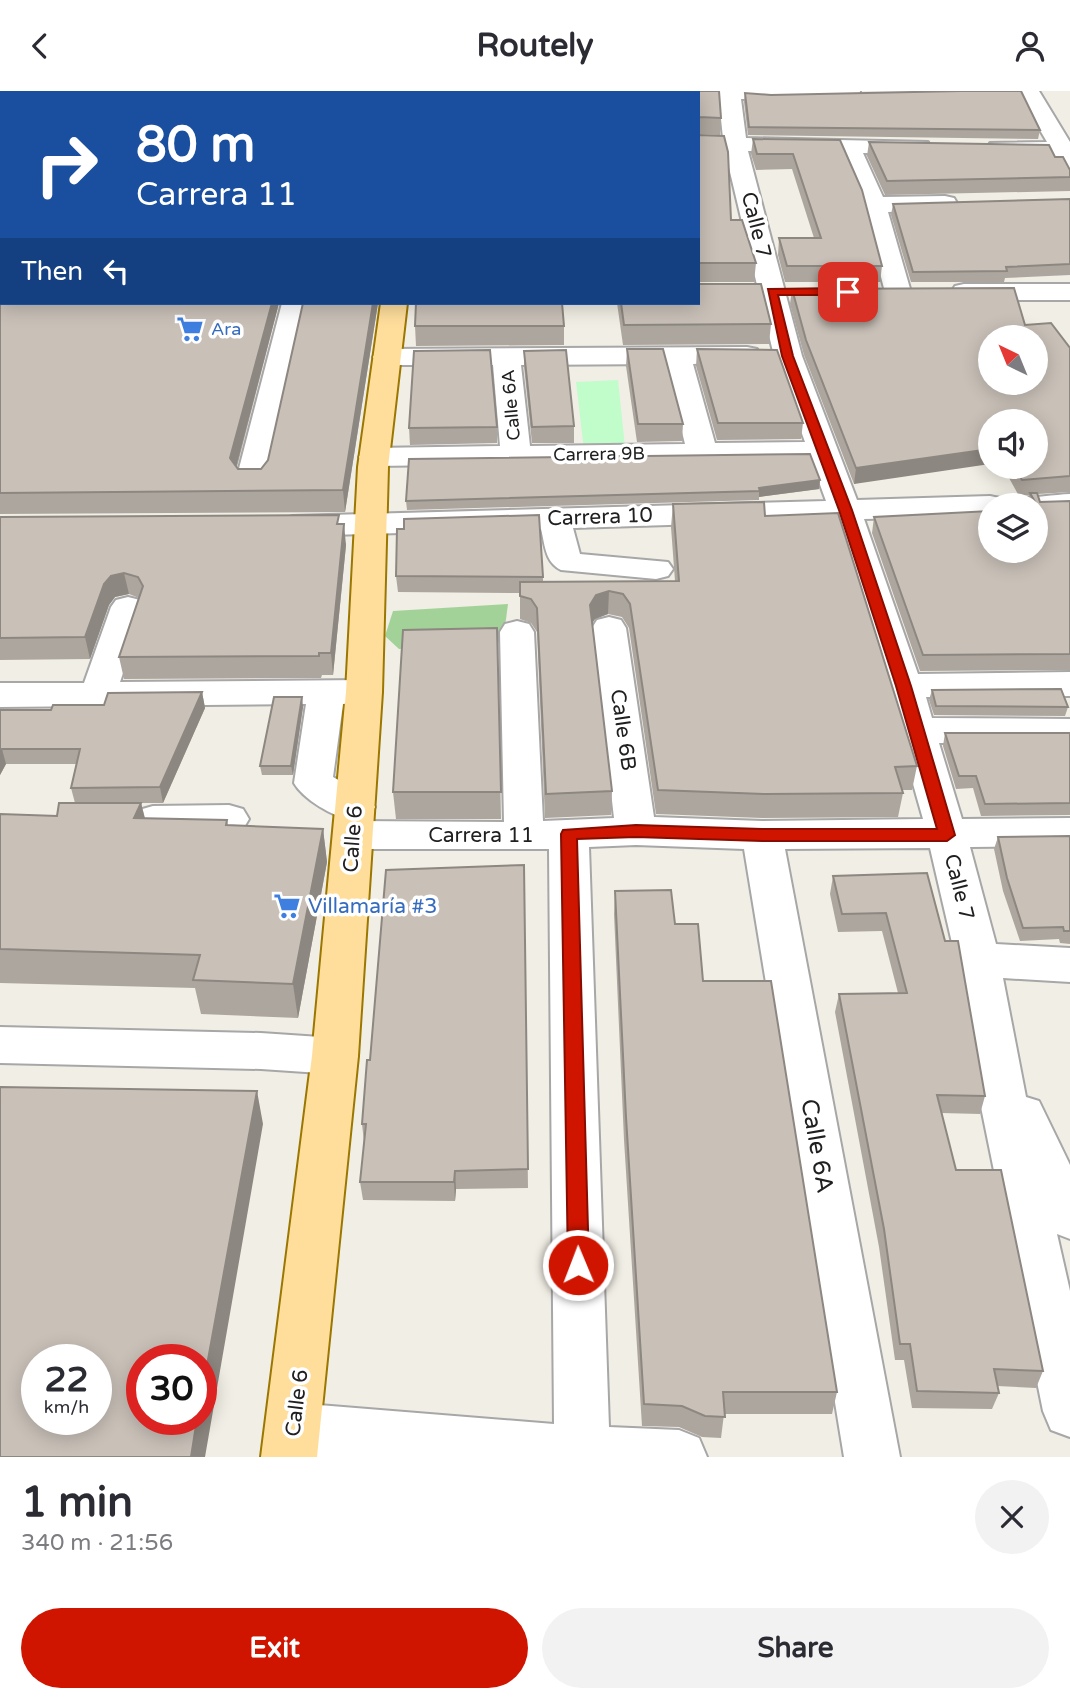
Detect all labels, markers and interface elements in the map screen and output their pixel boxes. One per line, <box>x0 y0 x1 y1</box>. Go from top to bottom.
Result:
icon: back <box>21 27 59 65</box>
text: Routely <box>477 27 594 65</box>
icon: person <box>1011 27 1049 65</box>
text: 80 m <box>136 116 255 175</box>
icon: right <box>21 119 112 210</box>
text: Carrera 11 <box>136 176 297 214</box>
street label: Calle 7 <box>736 189 776 261</box>
icon: left <box>97 252 135 290</box>
text: Then <box>21 256 83 287</box>
pin <box>818 262 878 322</box>
icon: arrive <box>829 273 867 311</box>
supermarket icon: Ara <box>175 314 205 344</box>
place label: Ara <box>211 318 241 340</box>
north arrow <box>978 325 1048 395</box>
map controls <box>978 325 1048 563</box>
street label: Calle 6A <box>497 369 525 441</box>
button: sound <box>978 409 1048 479</box>
street label: Carrera 9B <box>553 442 645 466</box>
button: layers <box>978 493 1048 563</box>
street label: Carrera 10 <box>547 503 653 531</box>
street label: Calle 6B <box>605 688 641 772</box>
street label: Calle 6 <box>338 805 368 873</box>
street label: Carrera 11 <box>428 823 534 848</box>
street label: Calle 7 <box>939 851 979 923</box>
supermarket icon: Villamaría #3 <box>272 891 302 921</box>
place label: Villamaría #3 <box>308 894 438 919</box>
street label: Calle 6A <box>794 1097 840 1195</box>
position arrow <box>541 1228 615 1302</box>
speed limit sign: 30 <box>126 1344 217 1435</box>
text: 22 <box>45 1359 88 1401</box>
street label: Calle 6 <box>280 1368 314 1438</box>
text: km/h <box>44 1396 89 1418</box>
text: 1 min <box>21 1477 133 1528</box>
button: close <box>975 1480 1049 1554</box>
text: 340 m · 21:56 <box>21 1529 173 1557</box>
button: Exit <box>21 1608 528 1688</box>
button: Share <box>542 1608 1049 1688</box>

